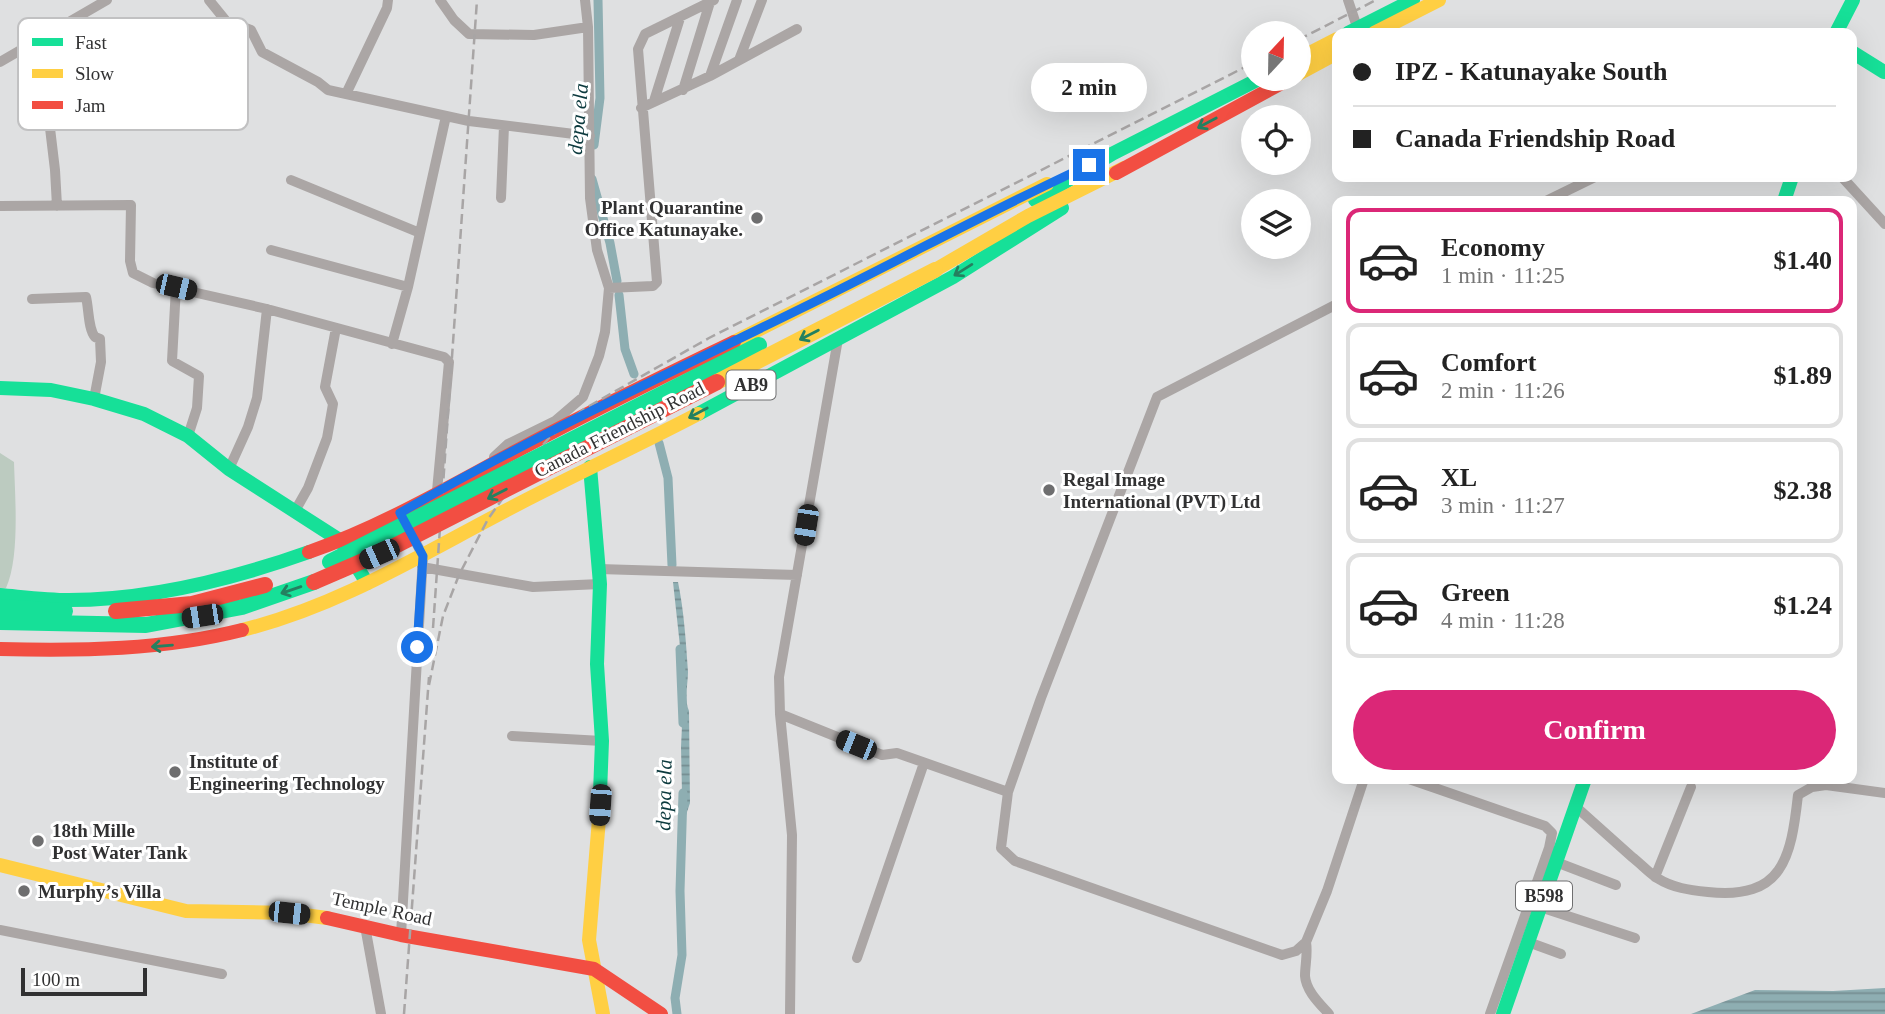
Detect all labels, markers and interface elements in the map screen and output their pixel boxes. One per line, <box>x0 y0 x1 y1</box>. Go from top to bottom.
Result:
legend <box>18 18 248 130</box>
north arrow <box>1241 21 1311 91</box>
map controls <box>1241 21 1311 259</box>
text: Fast <box>75 32 107 53</box>
text: IPZ - Katunayake South <box>1395 57 1667 86</box>
text: Slow <box>75 63 114 84</box>
callout: 2 min <box>1031 64 1147 113</box>
text: 2 min <box>1061 75 1117 100</box>
water label: depa ela <box>563 82 593 156</box>
text: Jam <box>75 95 106 116</box>
button: locate <box>1241 105 1311 175</box>
one-way arrow <box>1198 116 1218 130</box>
text: Canada Friendship Road <box>1395 124 1675 153</box>
route end <box>1073 149 1105 181</box>
button: layers <box>1241 189 1311 259</box>
place label: Plant Quarantine Office Katunayake. <box>585 197 743 240</box>
marker: Plant Quarantine Office Katunayake. <box>749 210 765 226</box>
icon: car <box>1357 229 1420 292</box>
text: Economy <box>1441 233 1545 262</box>
text: $1.40 <box>1774 246 1832 275</box>
text: 1 min · 11:25 <box>1441 263 1565 288</box>
one-way arrow <box>953 264 973 278</box>
car <box>154 272 199 302</box>
one-way arrow <box>799 329 820 343</box>
icon: car <box>1357 344 1420 407</box>
text: Comfort <box>1441 348 1536 377</box>
text: $1.89 <box>1774 361 1832 390</box>
road number: AB9 <box>726 370 776 400</box>
street label: Canada Friendship Road <box>531 377 708 481</box>
text: 2 min · 11:26 <box>1441 378 1565 403</box>
one-way arrow <box>688 407 709 421</box>
icon: car <box>1357 459 1420 522</box>
text: XL <box>1441 463 1477 492</box>
place label: Regal Image International (PVT) Ltd <box>1063 469 1261 513</box>
text: $2.38 <box>1774 476 1832 505</box>
marker: Regal Image International (PVT) Ltd <box>1041 482 1057 498</box>
one-way arrow <box>487 487 508 501</box>
text: 3 min · 11:27 <box>1441 493 1565 518</box>
car <box>793 503 820 547</box>
car <box>356 536 403 572</box>
icon: car <box>1357 574 1420 637</box>
text: Green <box>1441 578 1510 607</box>
one-way arrow <box>281 585 303 597</box>
text: $1.24 <box>1774 591 1832 620</box>
car <box>180 602 225 630</box>
text: 4 min · 11:28 <box>1441 608 1565 633</box>
route start <box>401 631 433 663</box>
one-way arrow <box>152 640 174 653</box>
button: Confirm <box>1353 690 1836 770</box>
car <box>833 727 880 763</box>
place label: Institute of Engineering Technology <box>189 751 385 794</box>
water label: depa ela <box>651 759 677 831</box>
marker: Institute of Engineering Technology <box>167 764 183 780</box>
car <box>589 783 612 827</box>
place label: 18th Mille Post Water Tank <box>52 820 188 863</box>
marker: 18th Mille Post Water Tank <box>30 833 46 849</box>
place label: Murphy’s Villa <box>38 881 162 902</box>
road number: B598 <box>1516 882 1572 911</box>
marker: Murphy’s Villa <box>16 883 32 899</box>
street label: Temple Road <box>330 888 434 929</box>
car <box>268 900 311 926</box>
scale bar <box>21 965 147 997</box>
text: 100 m <box>32 969 80 990</box>

